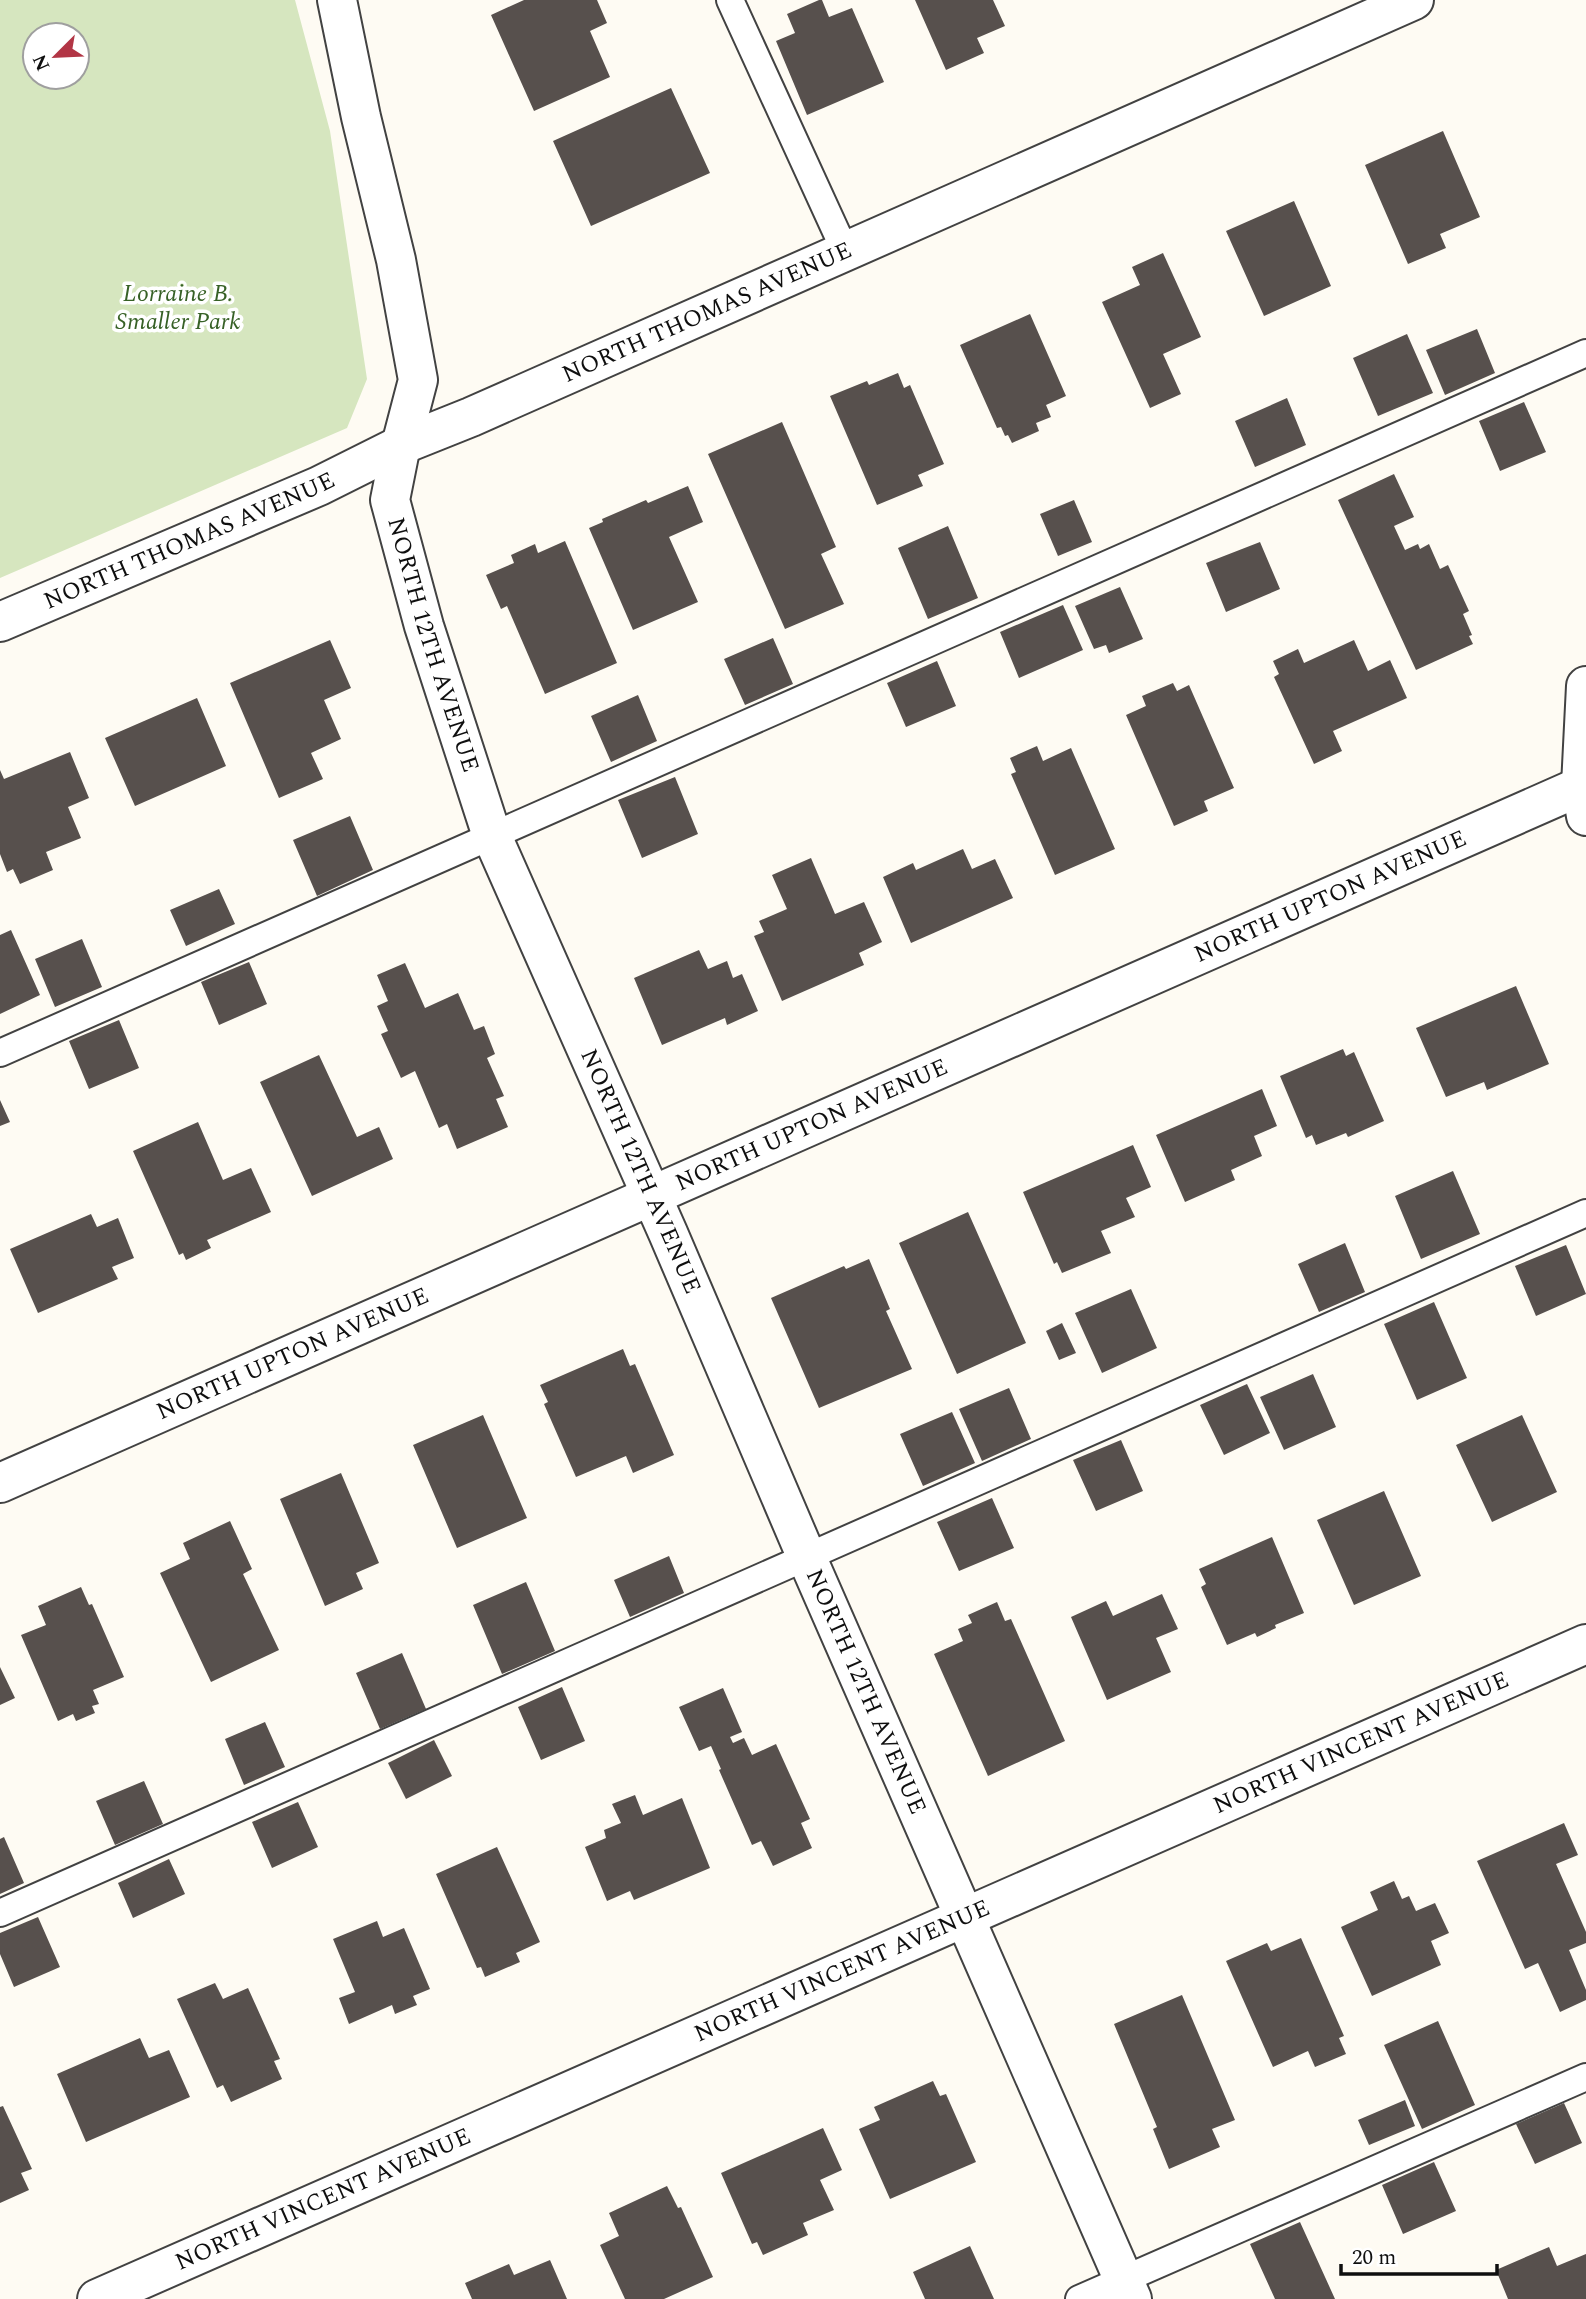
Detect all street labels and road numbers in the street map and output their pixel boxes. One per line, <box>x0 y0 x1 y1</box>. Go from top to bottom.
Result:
street label: NORTH THOMAS AVENUE <box>556 233 858 393</box>
street label: NORTH THOMAS AVENUE <box>38 463 341 619</box>
street label: NORTH 12TH AVENUE <box>377 513 488 777</box>
street label: NORTH UPTON AVENUE <box>1188 821 1473 972</box>
street label: NORTH 12TH AVENUE <box>571 1043 710 1300</box>
street label: NORTH UPTON AVENUE <box>670 1049 954 1201</box>
street label: NORTH UPTON AVENUE <box>151 1278 435 1430</box>
street label: NORTH 12TH AVENUE <box>796 1563 935 1820</box>
street label: NORTH VINCENT AVENUE <box>1207 1662 1515 1824</box>
street label: NORTH VINCENT AVENUE <box>688 1890 996 2052</box>
street label: NORTH VINCENT AVENUE <box>169 2119 477 2280</box>

